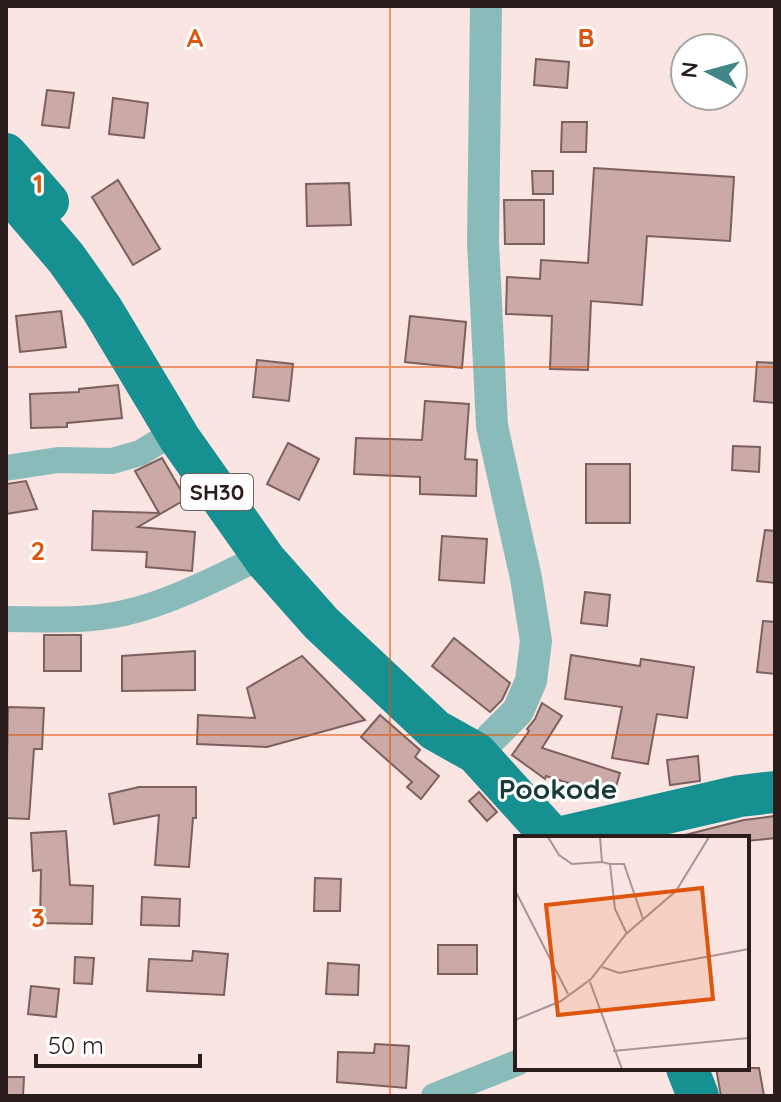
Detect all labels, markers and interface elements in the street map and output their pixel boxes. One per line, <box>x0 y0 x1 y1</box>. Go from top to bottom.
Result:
text: A <box>187 21 204 54</box>
text: B <box>577 21 595 54</box>
north arrow <box>669 32 749 112</box>
text: N <box>674 60 704 79</box>
text: 1 <box>33 167 43 200</box>
road number: SH30 <box>181 474 253 510</box>
text: 2 <box>31 534 45 567</box>
district label: Pookode <box>499 771 617 806</box>
inset map <box>515 836 749 1070</box>
text: 3 <box>31 901 45 934</box>
scale bar <box>36 1018 200 1068</box>
text: 50 m <box>48 1030 104 1060</box>

